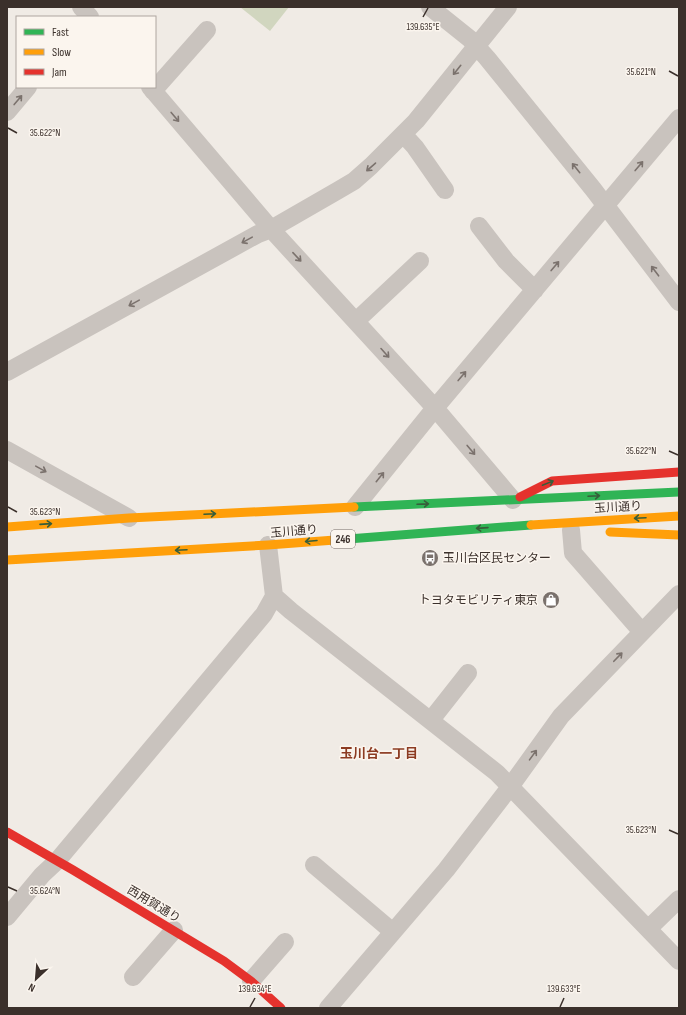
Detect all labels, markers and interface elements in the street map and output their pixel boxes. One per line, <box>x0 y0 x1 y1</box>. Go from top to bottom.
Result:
legend <box>16 16 156 88</box>
text: 139.635°E <box>406 21 440 33</box>
text: Fast <box>52 25 69 40</box>
text: Slow <box>52 45 71 60</box>
text: Jam <box>51 65 67 80</box>
one-way arrow <box>453 65 462 75</box>
text: 35.621°N <box>626 66 656 78</box>
one-way arrow <box>13 94 22 105</box>
one-way arrow <box>171 111 180 122</box>
text: 35.622°N <box>30 127 60 139</box>
one-way arrow <box>634 161 643 172</box>
one-way arrow <box>365 162 376 171</box>
one-way arrow <box>572 163 580 174</box>
one-way arrow <box>241 236 253 244</box>
one-way arrow <box>292 252 302 262</box>
one-way arrow <box>551 261 560 271</box>
one-way arrow <box>651 266 660 277</box>
one-way arrow <box>128 300 140 307</box>
one-way arrow <box>380 348 390 358</box>
one-way arrow <box>458 371 467 381</box>
one-way arrow <box>466 445 475 455</box>
text: 35.622°N <box>626 445 656 457</box>
one-way arrow <box>35 465 47 473</box>
one-way arrow <box>376 471 384 482</box>
one-way arrow <box>542 479 554 486</box>
one-way arrow <box>587 493 600 500</box>
street label: 玉川通り <box>594 499 642 516</box>
one-way arrow <box>416 500 429 508</box>
text: 35.623°N <box>30 506 60 518</box>
one-way arrow <box>203 510 216 518</box>
one-way arrow <box>634 514 647 522</box>
one-way arrow <box>39 521 52 528</box>
street label: 玉川通り <box>269 522 319 541</box>
one-way arrow <box>476 524 489 531</box>
road number: 246 <box>331 530 355 548</box>
one-way arrow <box>305 538 318 545</box>
one-way arrow <box>175 546 188 553</box>
bus stop icon: 玉川台区民センター <box>420 548 440 568</box>
place label: 玉川台区民センター <box>443 551 551 566</box>
shop icon: トヨタモビリティ東京 <box>541 590 561 610</box>
place label: トヨタモビリティ東京 <box>419 593 538 608</box>
one-way arrow <box>613 652 623 662</box>
district label: 玉川台一丁目 <box>340 746 418 762</box>
one-way arrow <box>529 750 537 761</box>
text: 35.623°N <box>626 824 656 836</box>
street label: 西用賀通り <box>124 883 183 926</box>
text: 35.624°N <box>30 885 60 897</box>
north arrow <box>16 959 56 999</box>
text: N <box>26 980 37 995</box>
text: 139.634°E <box>238 983 272 995</box>
text: 139.633°E <box>547 983 581 995</box>

